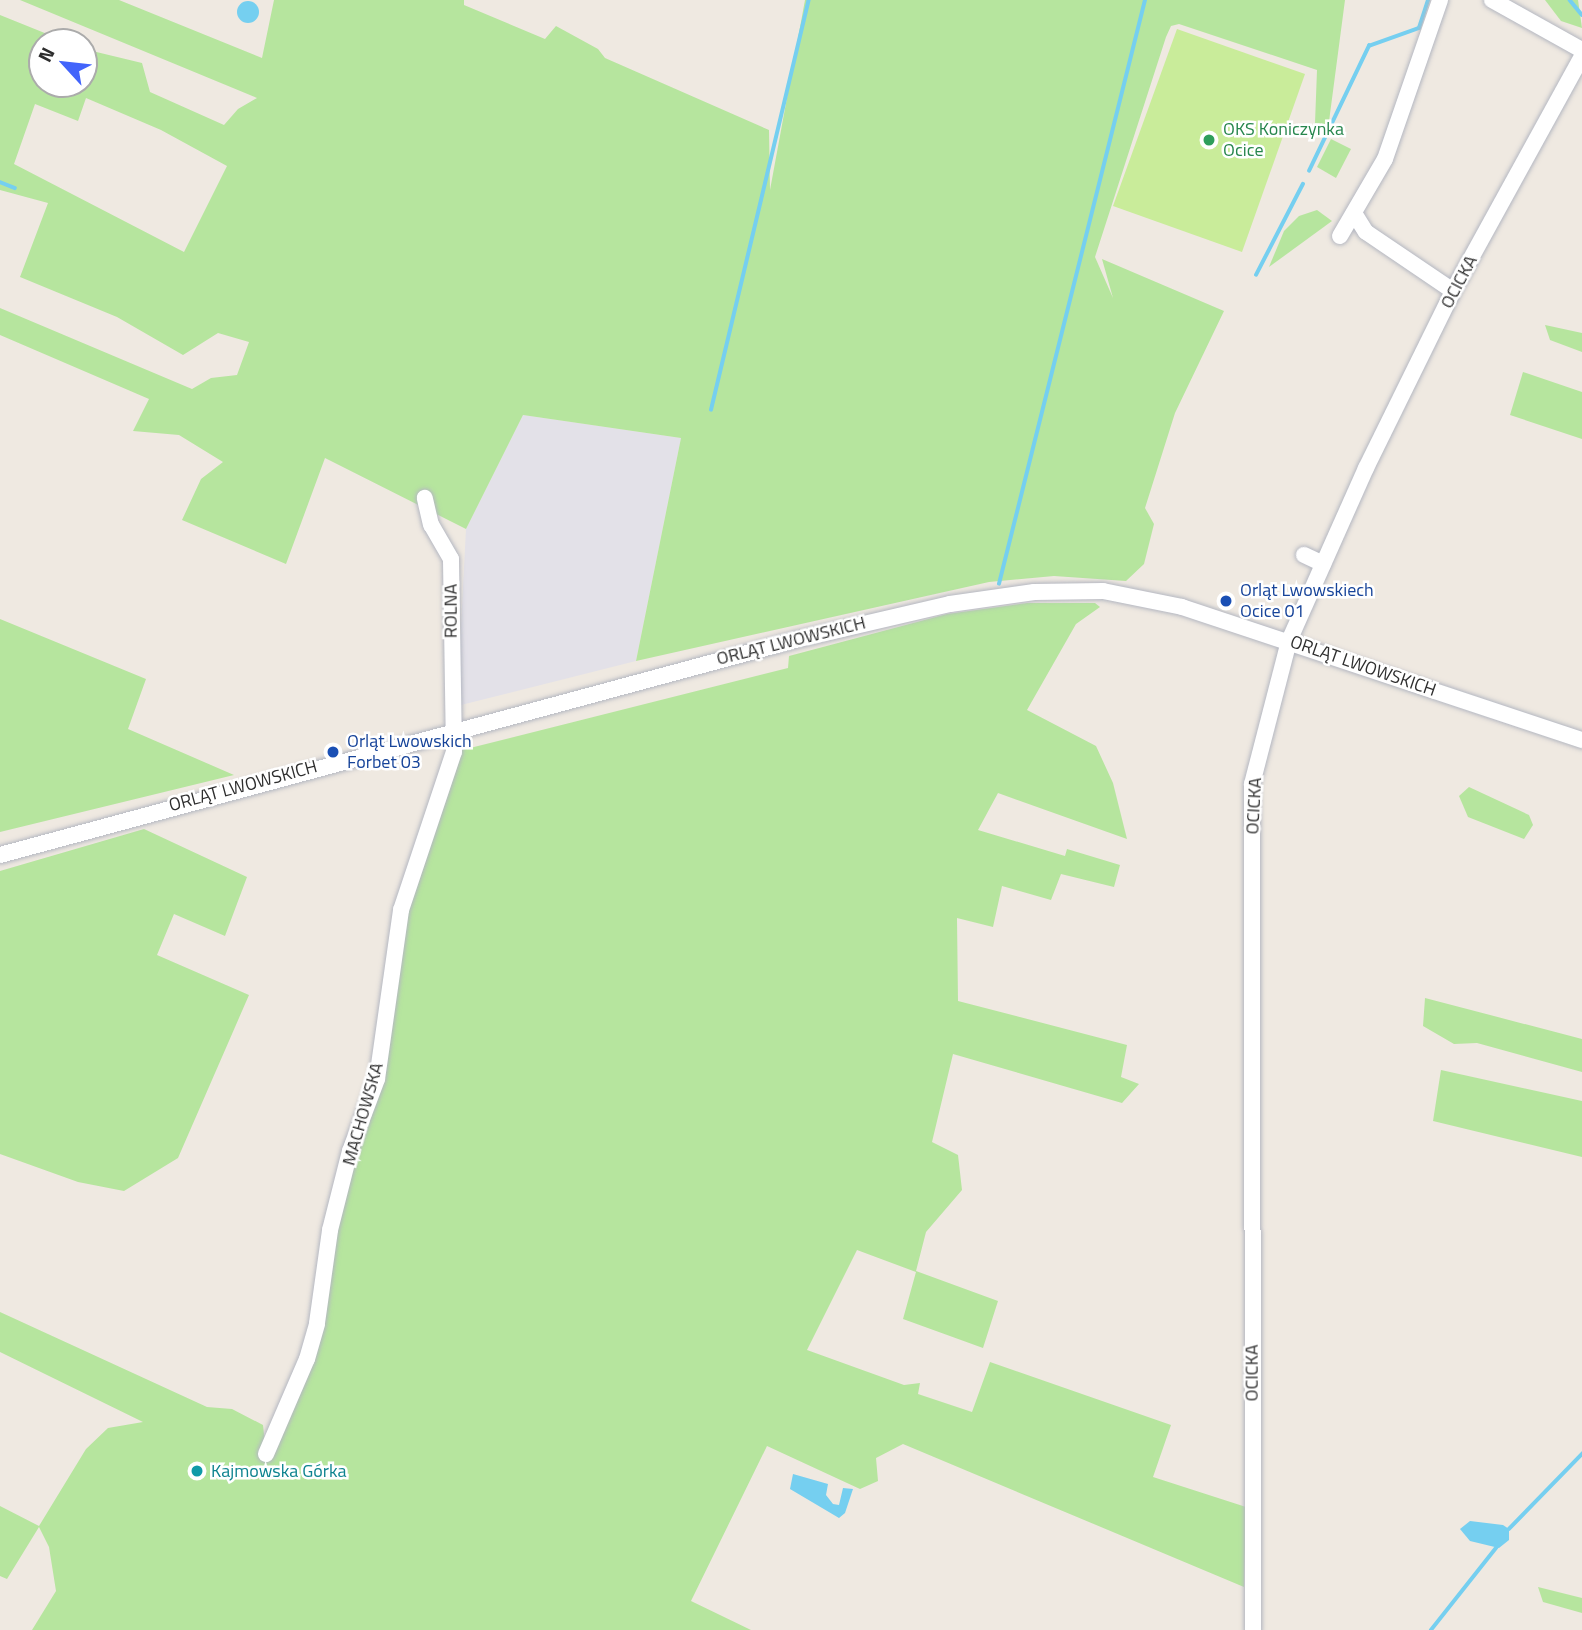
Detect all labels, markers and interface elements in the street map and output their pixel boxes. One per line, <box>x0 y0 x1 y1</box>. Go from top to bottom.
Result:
north arrow <box>28 28 98 98</box>
text: N <box>30 42 62 67</box>
place label: OKS Koniczynka Ocice <box>1223 119 1344 162</box>
marker: OKS Koniczynka Ocice <box>1201 132 1217 148</box>
street label: OCICKA <box>1436 252 1482 312</box>
place label: Orląt Lwowskiech Ocice 01 <box>1240 580 1374 622</box>
street label: ROLNA <box>440 584 462 638</box>
marker: Orląt Lwowskiech Ocice 01 <box>1218 593 1234 609</box>
street label: ORLĄT LWOWSKICH <box>714 612 868 670</box>
street label: ORLĄT LWOWSKICH <box>1287 631 1439 701</box>
place label: Orląt Lwowskich Forbet 03 <box>347 731 472 774</box>
marker: Orląt Lwowskich Forbet 03 <box>325 744 341 760</box>
street label: ORLĄT LWOWSKICH <box>166 756 320 816</box>
street label: OCICKA <box>1242 777 1266 835</box>
street label: MACHOWSKA <box>338 1060 388 1168</box>
street label: OCICKA <box>1241 1345 1263 1401</box>
place label: Kajmowska Górka <box>211 1460 347 1482</box>
marker: Kajmowska Górka <box>189 1463 205 1479</box>

